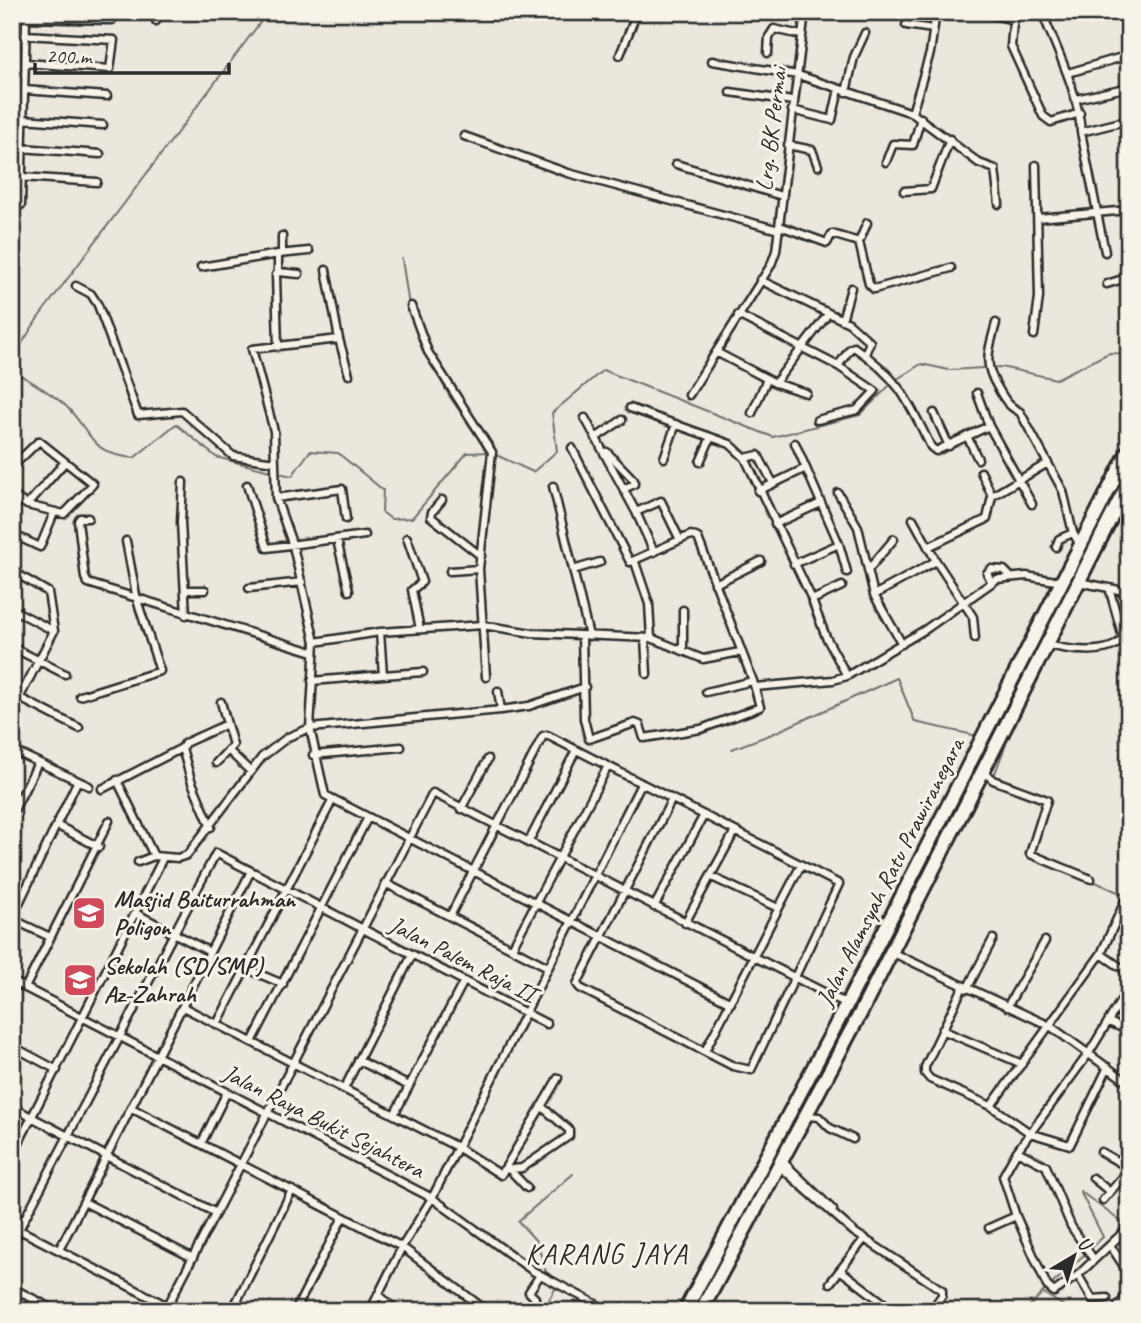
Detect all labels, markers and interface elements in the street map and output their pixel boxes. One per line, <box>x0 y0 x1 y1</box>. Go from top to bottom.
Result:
scale bar <box>35 32 229 76</box>
text: 200 m <box>46 43 93 69</box>
street label: Lrg. BK Permai <box>749 62 794 193</box>
street label: Jalan Alamsyah Ratu Prawiranegara <box>809 731 972 1012</box>
place label: Masjid Baiturrahman Poligon <box>114 884 297 942</box>
school or university icon: Masjid Baiturrahman Poligon <box>70 894 108 932</box>
street label: Jalan Palem Raja II <box>384 909 546 1011</box>
place label: Sekolah (SD/SMP) Az-Zahrah <box>104 951 265 1009</box>
school or university icon: Sekolah (SD/SMP) Az-Zahrah <box>61 961 99 999</box>
street label: Jalan Raya Bukit Sejahtera <box>217 1057 431 1185</box>
north arrow <box>1040 1222 1110 1292</box>
text: U <box>1073 1231 1098 1258</box>
district label: KARANG JAYA <box>525 1236 689 1271</box>

